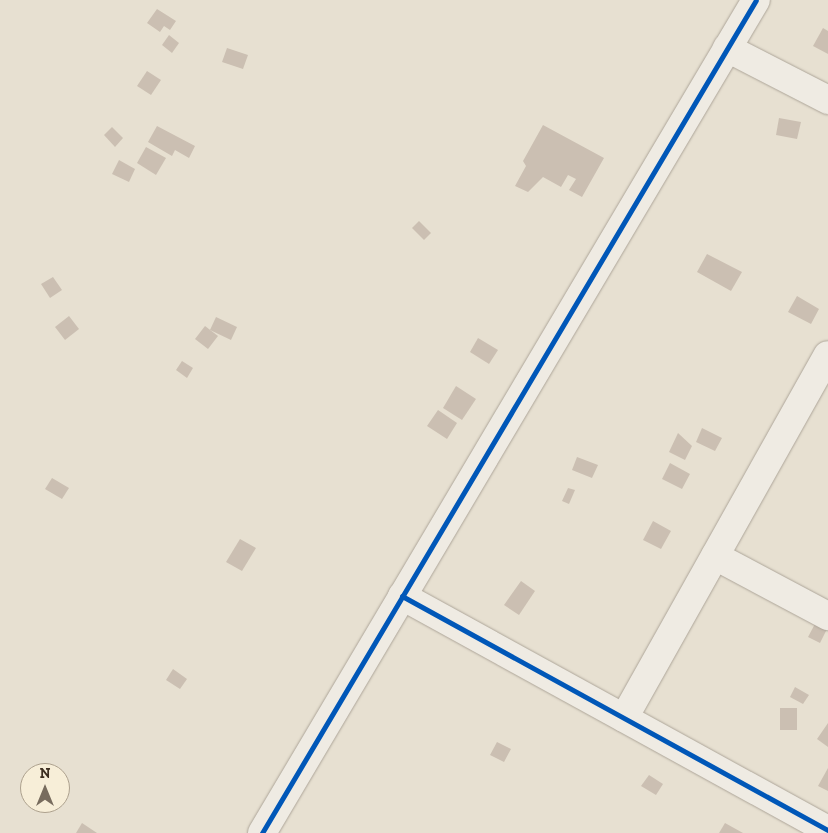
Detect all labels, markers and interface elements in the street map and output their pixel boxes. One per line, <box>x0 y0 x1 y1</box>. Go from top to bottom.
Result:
north arrow <box>20 763 70 813</box>
text: N <box>40 765 50 782</box>

